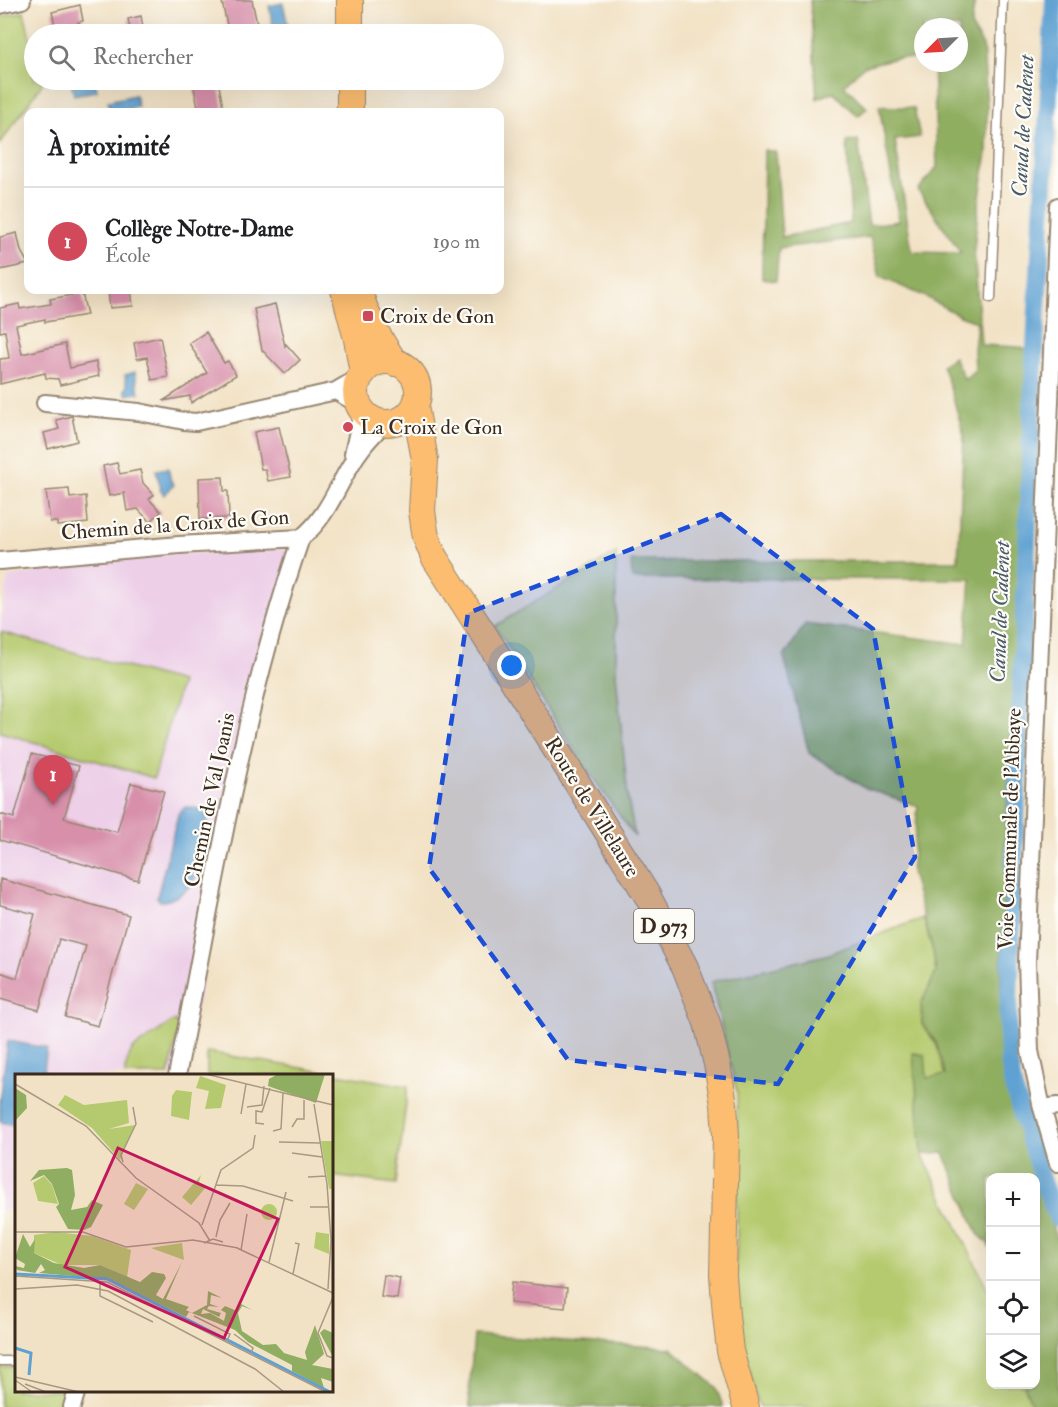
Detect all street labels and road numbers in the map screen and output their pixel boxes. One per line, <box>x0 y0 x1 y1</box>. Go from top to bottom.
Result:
street label: Chemin de la Croix de Gon <box>60 504 290 546</box>
street label: Voie Communale de l'Abbaye <box>992 707 1028 951</box>
street label: Chemin de Val Joanis <box>178 710 242 890</box>
street label: Route de Villelaure <box>538 732 646 882</box>
road number: D 973 <box>634 909 694 943</box>

